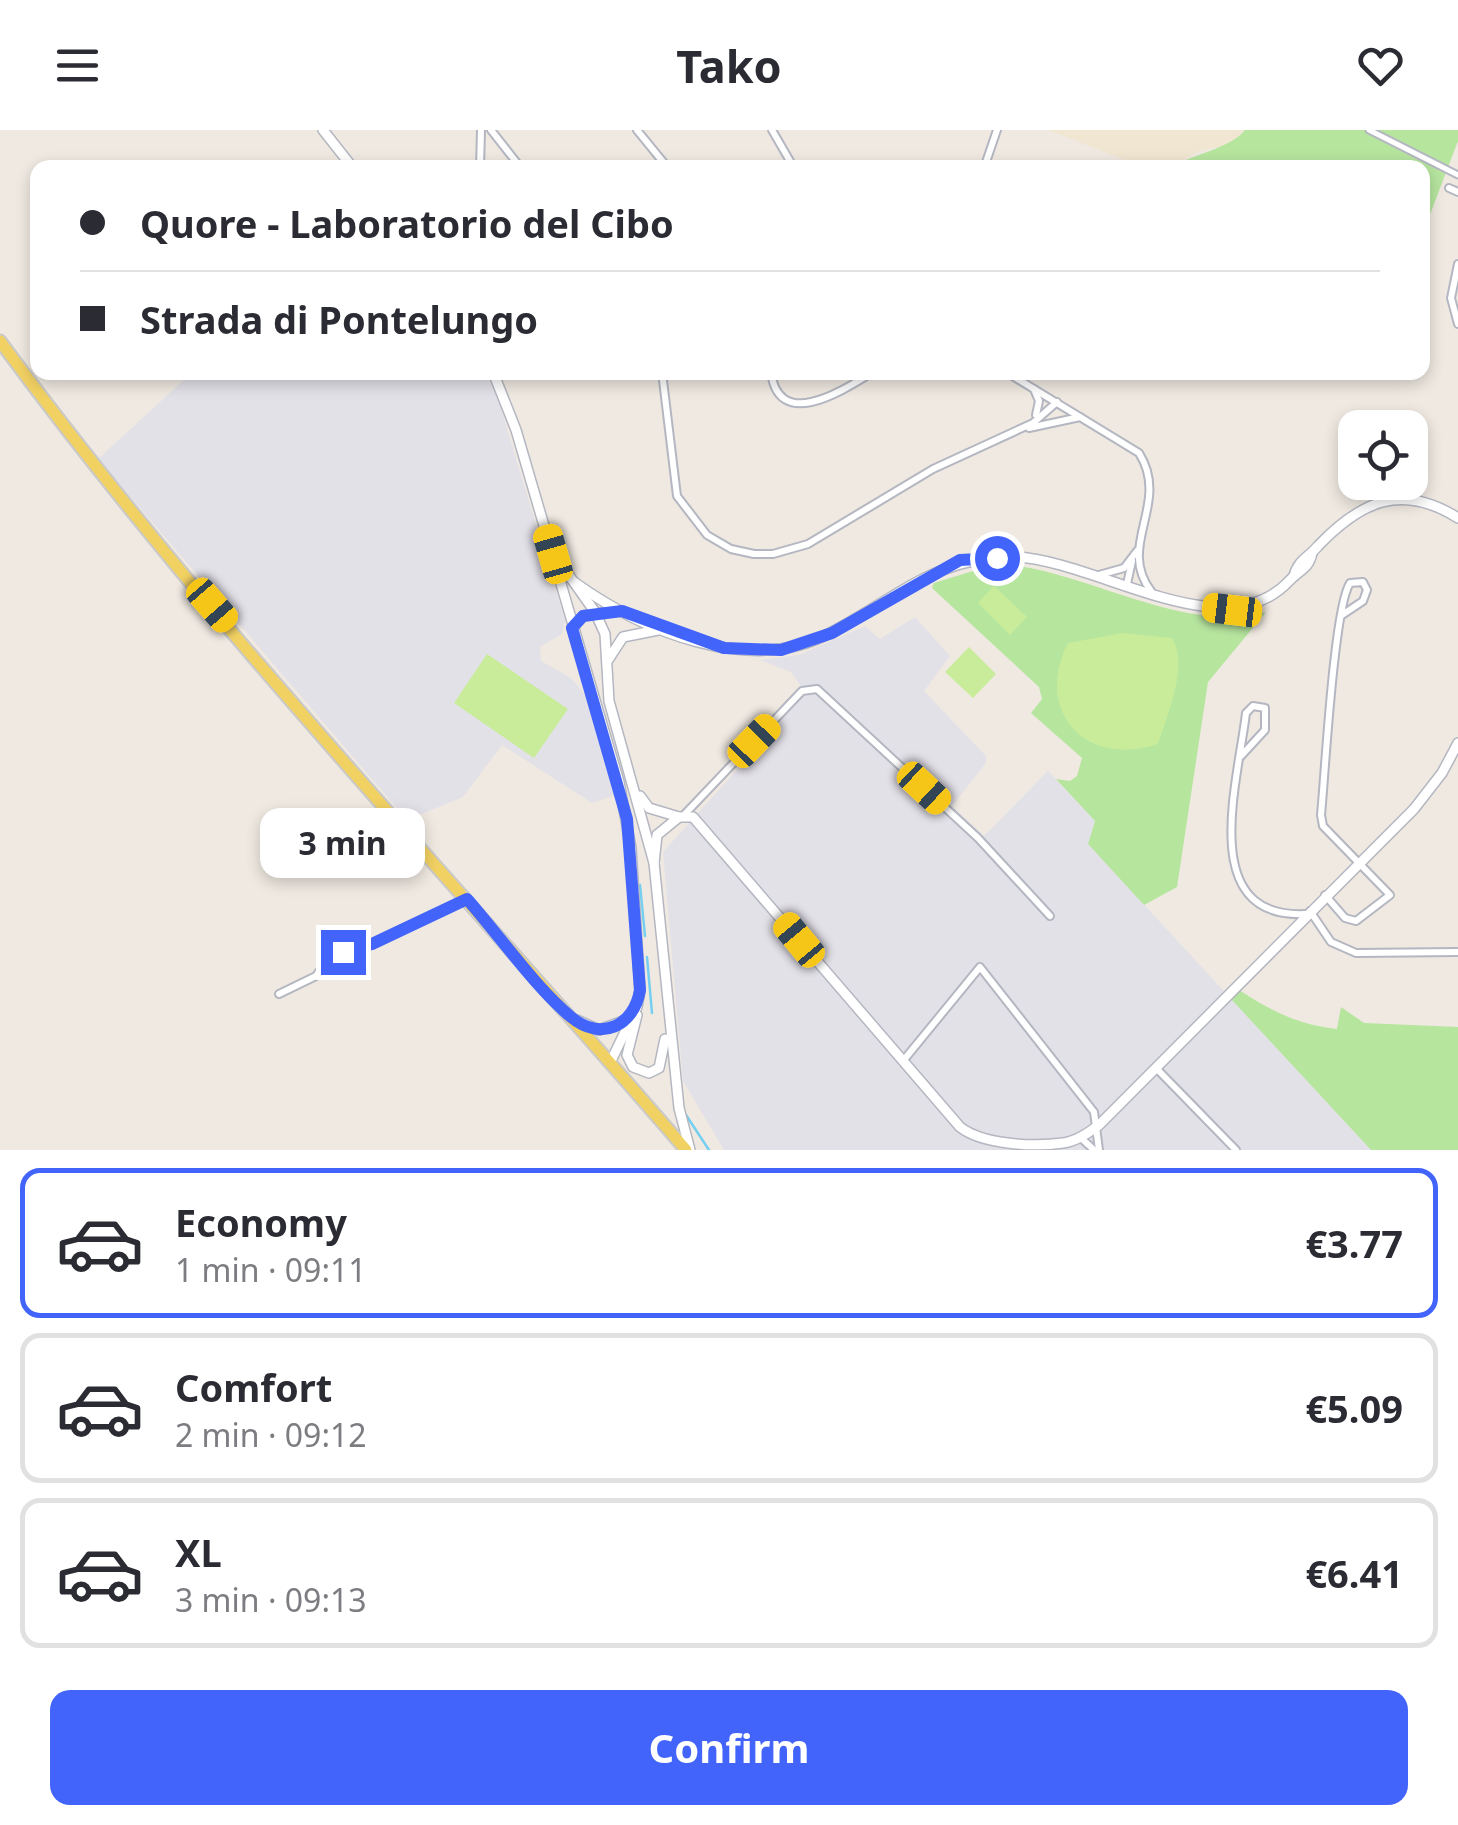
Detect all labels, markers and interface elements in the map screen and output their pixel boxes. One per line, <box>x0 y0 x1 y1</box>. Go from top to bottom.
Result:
text: Tako <box>676 35 782 96</box>
icon: menu <box>50 38 105 93</box>
icon: heart <box>1353 38 1408 93</box>
text: Quore - Laboratorio del Cibo <box>140 197 674 249</box>
text: Strada di Pontelungo <box>140 293 538 345</box>
map controls <box>1338 410 1428 500</box>
button: locate <box>1338 410 1428 500</box>
car <box>530 521 576 587</box>
route start <box>975 536 1020 581</box>
car <box>181 573 243 637</box>
car <box>1200 591 1264 629</box>
car <box>722 709 786 773</box>
car <box>892 757 956 819</box>
callout: 3 min <box>260 807 426 877</box>
text: 3 min <box>298 821 387 864</box>
car <box>768 907 830 973</box>
route end <box>321 930 366 975</box>
text: Economy <box>175 1196 347 1248</box>
icon: car <box>55 1198 145 1288</box>
text: €3.77 <box>1305 1217 1403 1269</box>
text: 1 min · 09:11 <box>175 1248 367 1291</box>
text: Comfort <box>175 1361 332 1413</box>
icon: car <box>55 1363 145 1453</box>
text: €5.09 <box>1305 1382 1403 1434</box>
text: 2 min · 09:12 <box>175 1413 367 1456</box>
text: XL <box>175 1526 222 1578</box>
icon: car <box>55 1528 145 1618</box>
text: €6.41 <box>1305 1547 1403 1599</box>
text: 3 min · 09:13 <box>175 1578 367 1621</box>
button: Confirm <box>50 1690 1408 1805</box>

